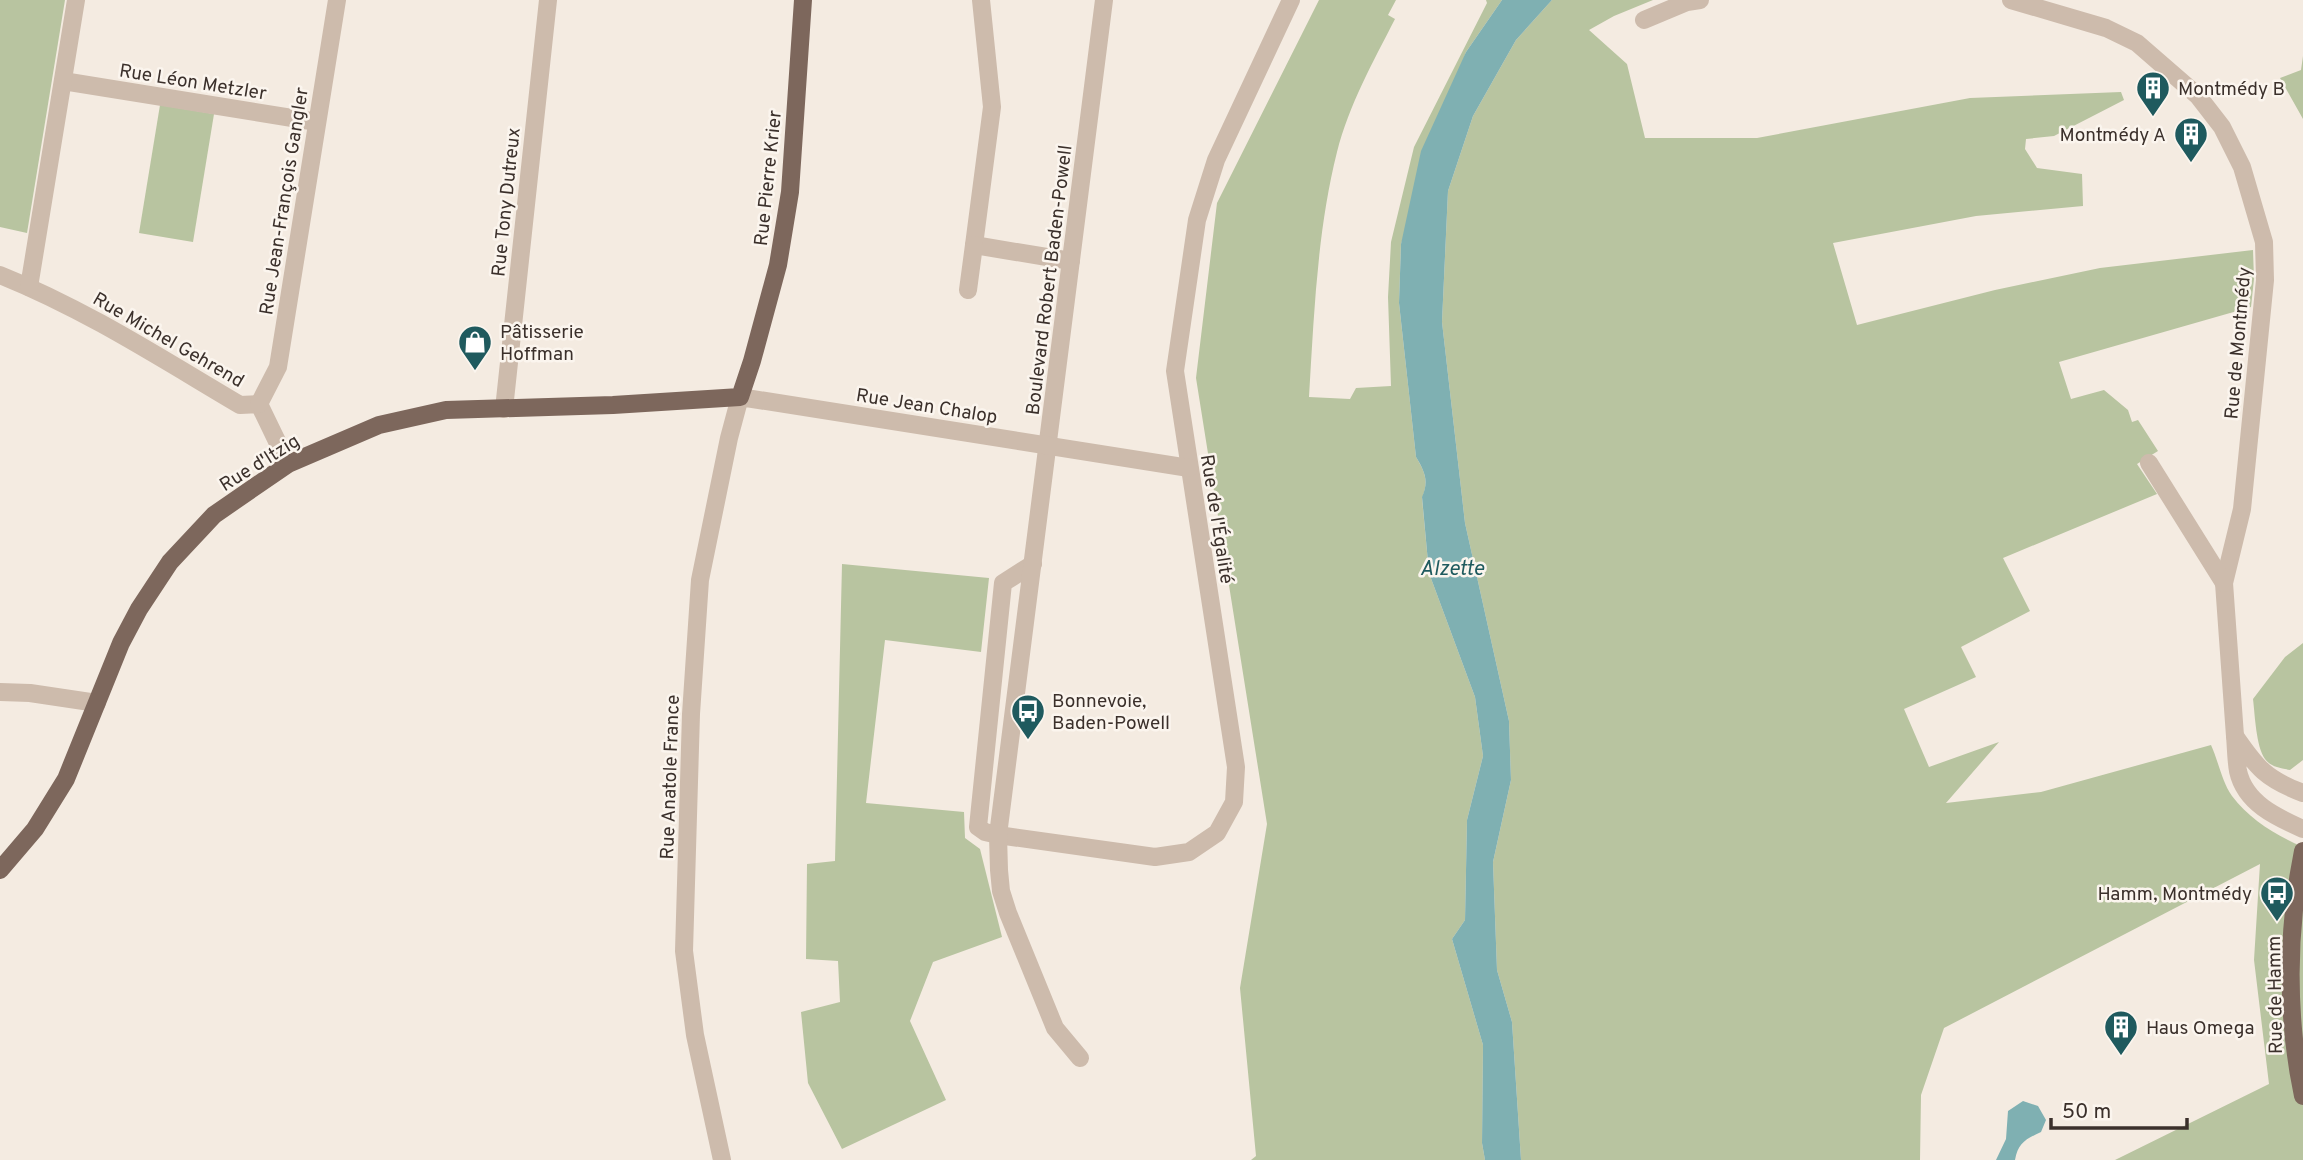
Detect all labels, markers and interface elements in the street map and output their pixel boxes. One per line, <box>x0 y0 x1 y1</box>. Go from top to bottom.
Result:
street label: Rue Léon Metzler <box>117 59 269 107</box>
building icon: Montmédy B <box>2134 69 2172 118</box>
place label: Montmédy B <box>2178 78 2285 102</box>
street label: Rue Jean-François Gangler <box>255 85 315 317</box>
street label: Rue Pierre Krier <box>750 109 788 247</box>
building icon: Montmédy A <box>2172 115 2210 164</box>
place label: Montmédy A <box>2059 124 2166 148</box>
street label: Rue Tony Dutreux <box>487 126 527 278</box>
street label: Boulevard Robert Baden-Powell <box>1022 144 1078 417</box>
street label: Rue de Montmédy <box>2220 266 2258 420</box>
street label: Rue Michel Gehrend <box>88 288 248 394</box>
place label: Pâtisserie Hoffman <box>500 321 584 367</box>
shop icon: Pâtisserie Hoffman <box>456 323 494 372</box>
street label: Rue Jean Chalop <box>854 384 999 430</box>
street label: Rue d'Itzig <box>216 430 305 498</box>
street label: Rue de l'Égalité <box>1194 453 1239 586</box>
water label: Alzette <box>1420 556 1485 583</box>
place label: Bonnevoie, Baden-Powell <box>1052 690 1170 736</box>
bus stop icon: Bonnevoie, Baden-Powell <box>1009 692 1047 741</box>
street label: Rue Anatole France <box>656 694 686 860</box>
bus stop icon: Hamm, Montmédy <box>2258 874 2296 923</box>
place label: Hamm, Montmédy <box>2097 883 2252 907</box>
street label: Rue de Hamm <box>2263 936 2289 1054</box>
building icon: Haus Omega <box>2102 1008 2140 1057</box>
place label: Haus Omega <box>2146 1017 2255 1041</box>
scale bar <box>2051 1086 2188 1130</box>
text: 50 m <box>2062 1099 2111 1126</box>

